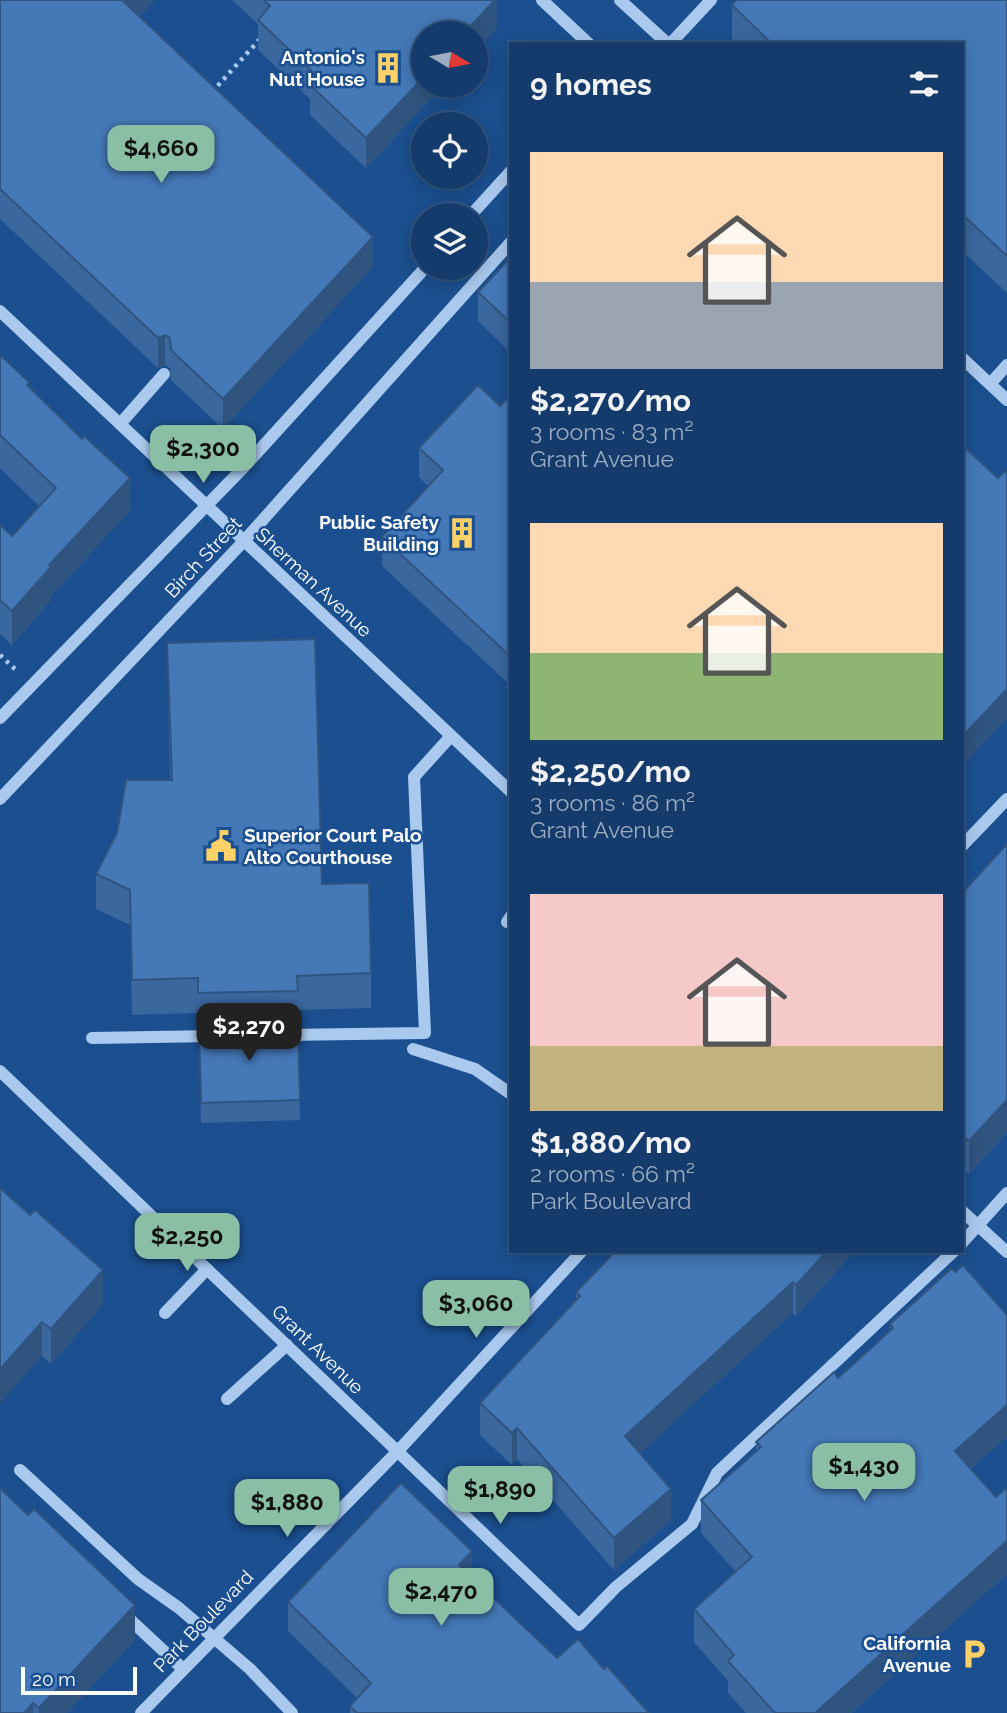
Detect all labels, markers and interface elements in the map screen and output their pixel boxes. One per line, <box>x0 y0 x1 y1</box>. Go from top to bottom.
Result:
north arrow <box>411 21 488 98</box>
map controls <box>411 21 488 280</box>
place label: Antonio's Nut House <box>269 46 365 90</box>
building icon: Antonio's Nut House <box>371 51 405 85</box>
icon: filters <box>905 65 943 103</box>
text: 9 homes <box>530 67 652 102</box>
button: locate <box>411 112 488 189</box>
pin: $4,660 <box>104 125 218 185</box>
text: $4,660 <box>123 134 199 161</box>
icon: home <box>674 197 800 323</box>
button: layers <box>411 203 488 280</box>
text: $2,270/mo <box>530 383 691 418</box>
text: 3 rooms · 83 m² <box>530 418 693 445</box>
pin: $2,300 <box>146 426 260 485</box>
text: $2,300 <box>166 434 240 461</box>
text: Grant Avenue <box>530 445 674 472</box>
place label: Public Safety Building <box>319 511 440 555</box>
street label: Birch Street <box>160 512 246 602</box>
building icon: Public Safety Building <box>445 516 479 550</box>
street label: Sherman Avenue <box>252 523 376 641</box>
icon: home <box>674 568 800 694</box>
text: $2,250/mo <box>530 754 691 789</box>
text: 3 rooms · 86 m² <box>530 789 695 816</box>
text: Grant Avenue <box>530 816 674 843</box>
place label: Superior Court Palo Alto Courthouse <box>244 824 422 868</box>
public building icon: Superior Court Palo Alto Courthouse <box>204 829 238 863</box>
icon: home <box>674 939 800 1065</box>
pin: $2,270 <box>192 1004 306 1063</box>
text: $2,270 <box>213 1012 285 1039</box>
text: $1,880/mo <box>530 1125 691 1160</box>
text: 2 rooms · 66 m² <box>530 1160 695 1187</box>
text: Park Boulevard <box>530 1187 692 1214</box>
pin: $2,250 <box>130 1214 244 1273</box>
text: $2,250 <box>151 1222 223 1249</box>
pin: $3,060 <box>419 1280 533 1340</box>
text: $3,060 <box>439 1289 513 1316</box>
street label: Grant Avenue <box>268 1300 368 1398</box>
pin: $1,430 <box>807 1444 921 1503</box>
text: $1,430 <box>828 1452 900 1479</box>
pin: $1,890 <box>443 1466 557 1526</box>
text: $1,890 <box>464 1475 536 1502</box>
pin: $1,880 <box>230 1480 344 1539</box>
text: $1,880 <box>250 1488 324 1515</box>
street label: Park Boulevard <box>149 1565 257 1677</box>
pin: $2,470 <box>384 1568 498 1628</box>
text: $2,470 <box>404 1577 478 1604</box>
place label: California Avenue <box>863 1632 951 1676</box>
parking icon: California Avenue <box>957 1637 991 1671</box>
scale bar <box>21 1664 136 1696</box>
text: 20 m <box>32 1668 76 1690</box>

